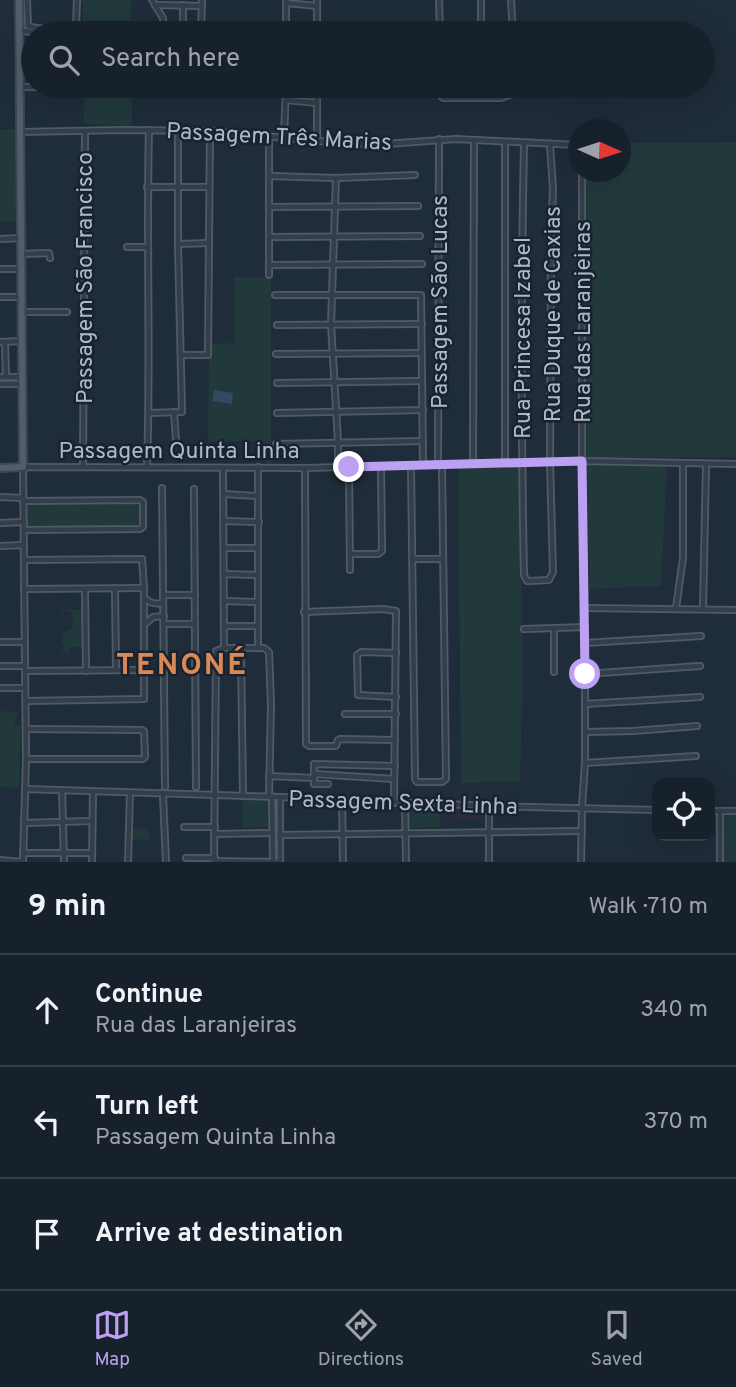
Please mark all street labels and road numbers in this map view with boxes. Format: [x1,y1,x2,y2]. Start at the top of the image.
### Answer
street label: Passagem Três Marias [165,118,392,159]
street label: Passagem São Francisco [72,152,101,404]
street label: Passagem São Lucas [427,195,456,409]
street label: Rua Duque de Caxias [540,206,569,422]
street label: Rua das Laranjeiras [570,221,599,423]
street label: Rua Princesa Izabel [510,237,539,439]
street label: Passagem Quinta Linha [58,438,300,467]
street label: Passagem Sexta Linha [288,786,518,823]

